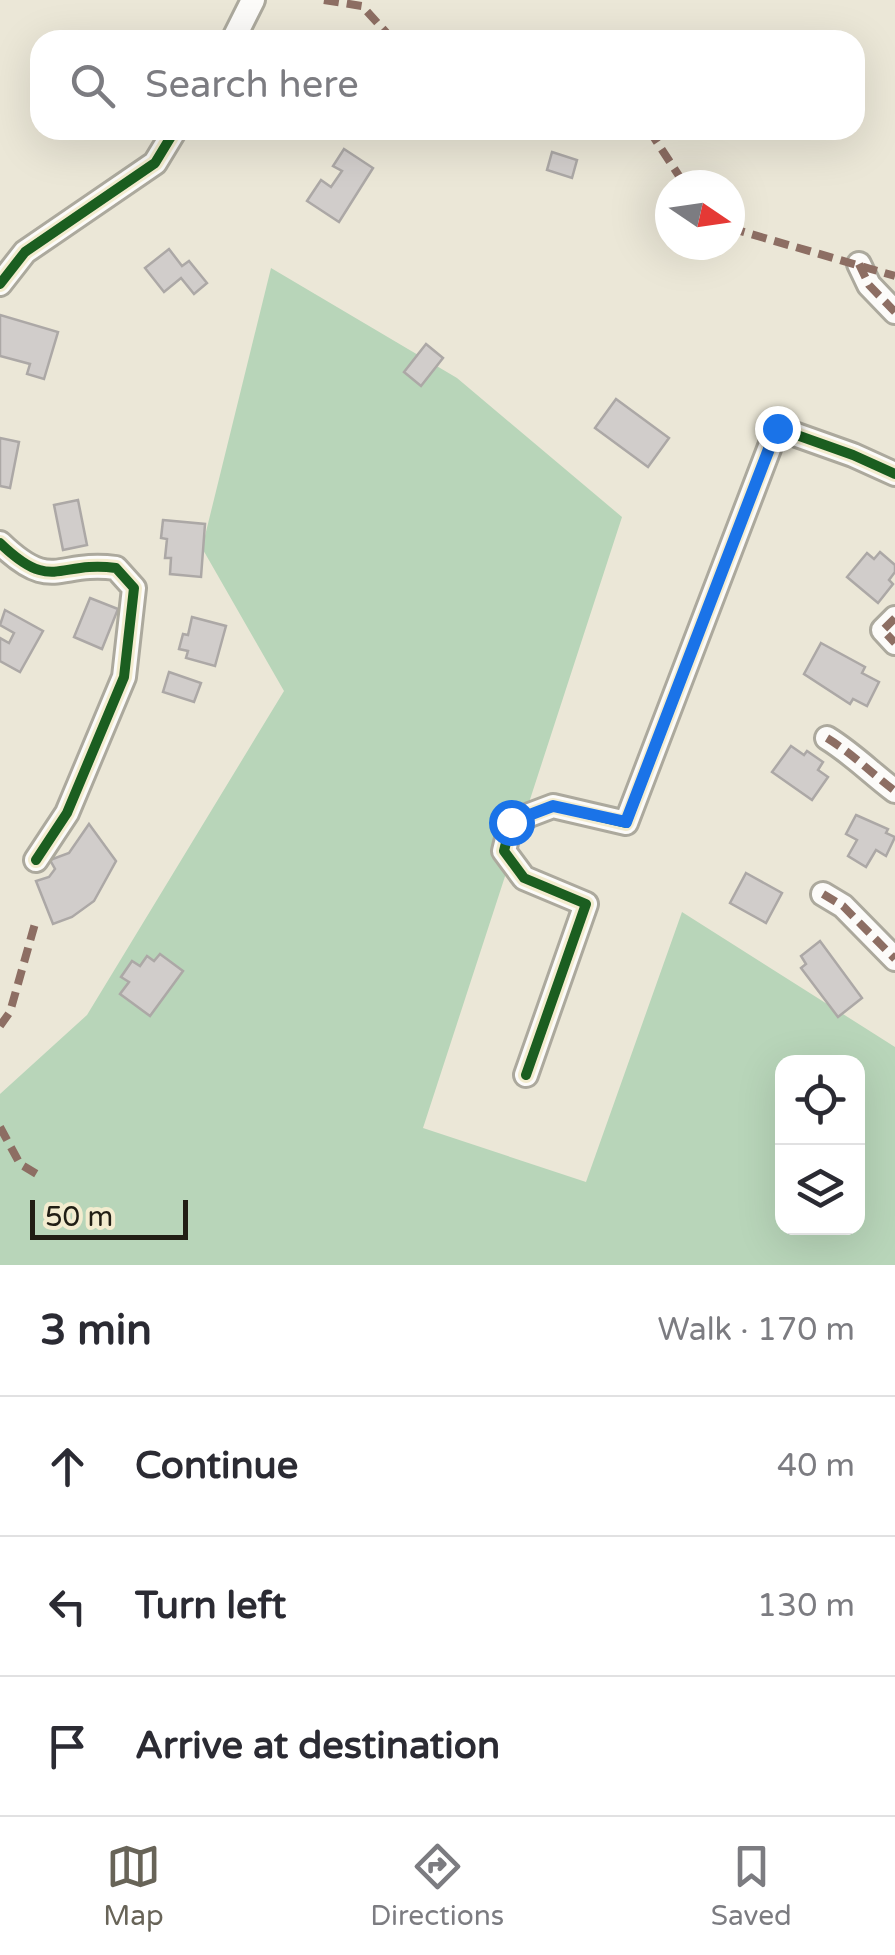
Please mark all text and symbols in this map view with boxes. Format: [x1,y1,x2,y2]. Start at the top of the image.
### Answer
search box [30,30,865,140]
icon: search [65,58,120,113]
text: Search here [145,62,359,108]
north arrow [655,170,745,260]
route end [755,406,801,452]
route start [489,800,535,846]
map controls [775,1055,865,1235]
button: locate [775,1055,865,1145]
button: layers [775,1145,865,1235]
scale bar [30,1195,188,1240]
text: 50 m [45,1200,113,1234]
text: 3 min [40,1305,152,1356]
text: Walk · 170 m [658,1311,855,1349]
icon: ahead [40,1439,95,1494]
text: Continue [135,1443,298,1489]
text: 40 m [777,1447,855,1485]
icon: left [40,1579,95,1634]
text: Turn left [135,1583,286,1629]
text: 130 m [757,1587,855,1625]
icon: arrive [40,1719,95,1774]
text: Arrive at destination [135,1723,500,1769]
tab: Map [103,1839,164,1933]
tab: Directions [370,1839,504,1933]
tab: Saved [711,1839,792,1933]

